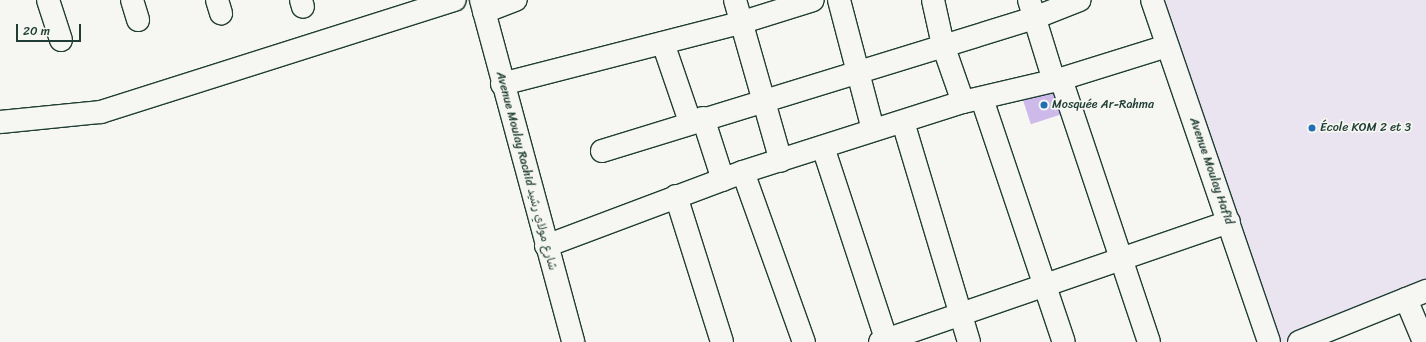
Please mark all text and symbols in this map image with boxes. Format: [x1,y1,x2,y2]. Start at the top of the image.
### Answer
scale bar [18,16,83,42]
text: 20 m [23,20,50,42]
street label: Avenue Moulay Rachid شارع مولاي رشيد [492,70,560,272]
place label: Mosquée Ar-Rahma [1052,98,1154,112]
marker: Mosquée Ar-Rahma [1039,100,1049,110]
street label: Avenue Moulay Hafid [1186,116,1236,226]
place label: École KOM 2 et 3 [1320,121,1411,135]
marker: École KOM 2 et 3 [1307,123,1317,133]

